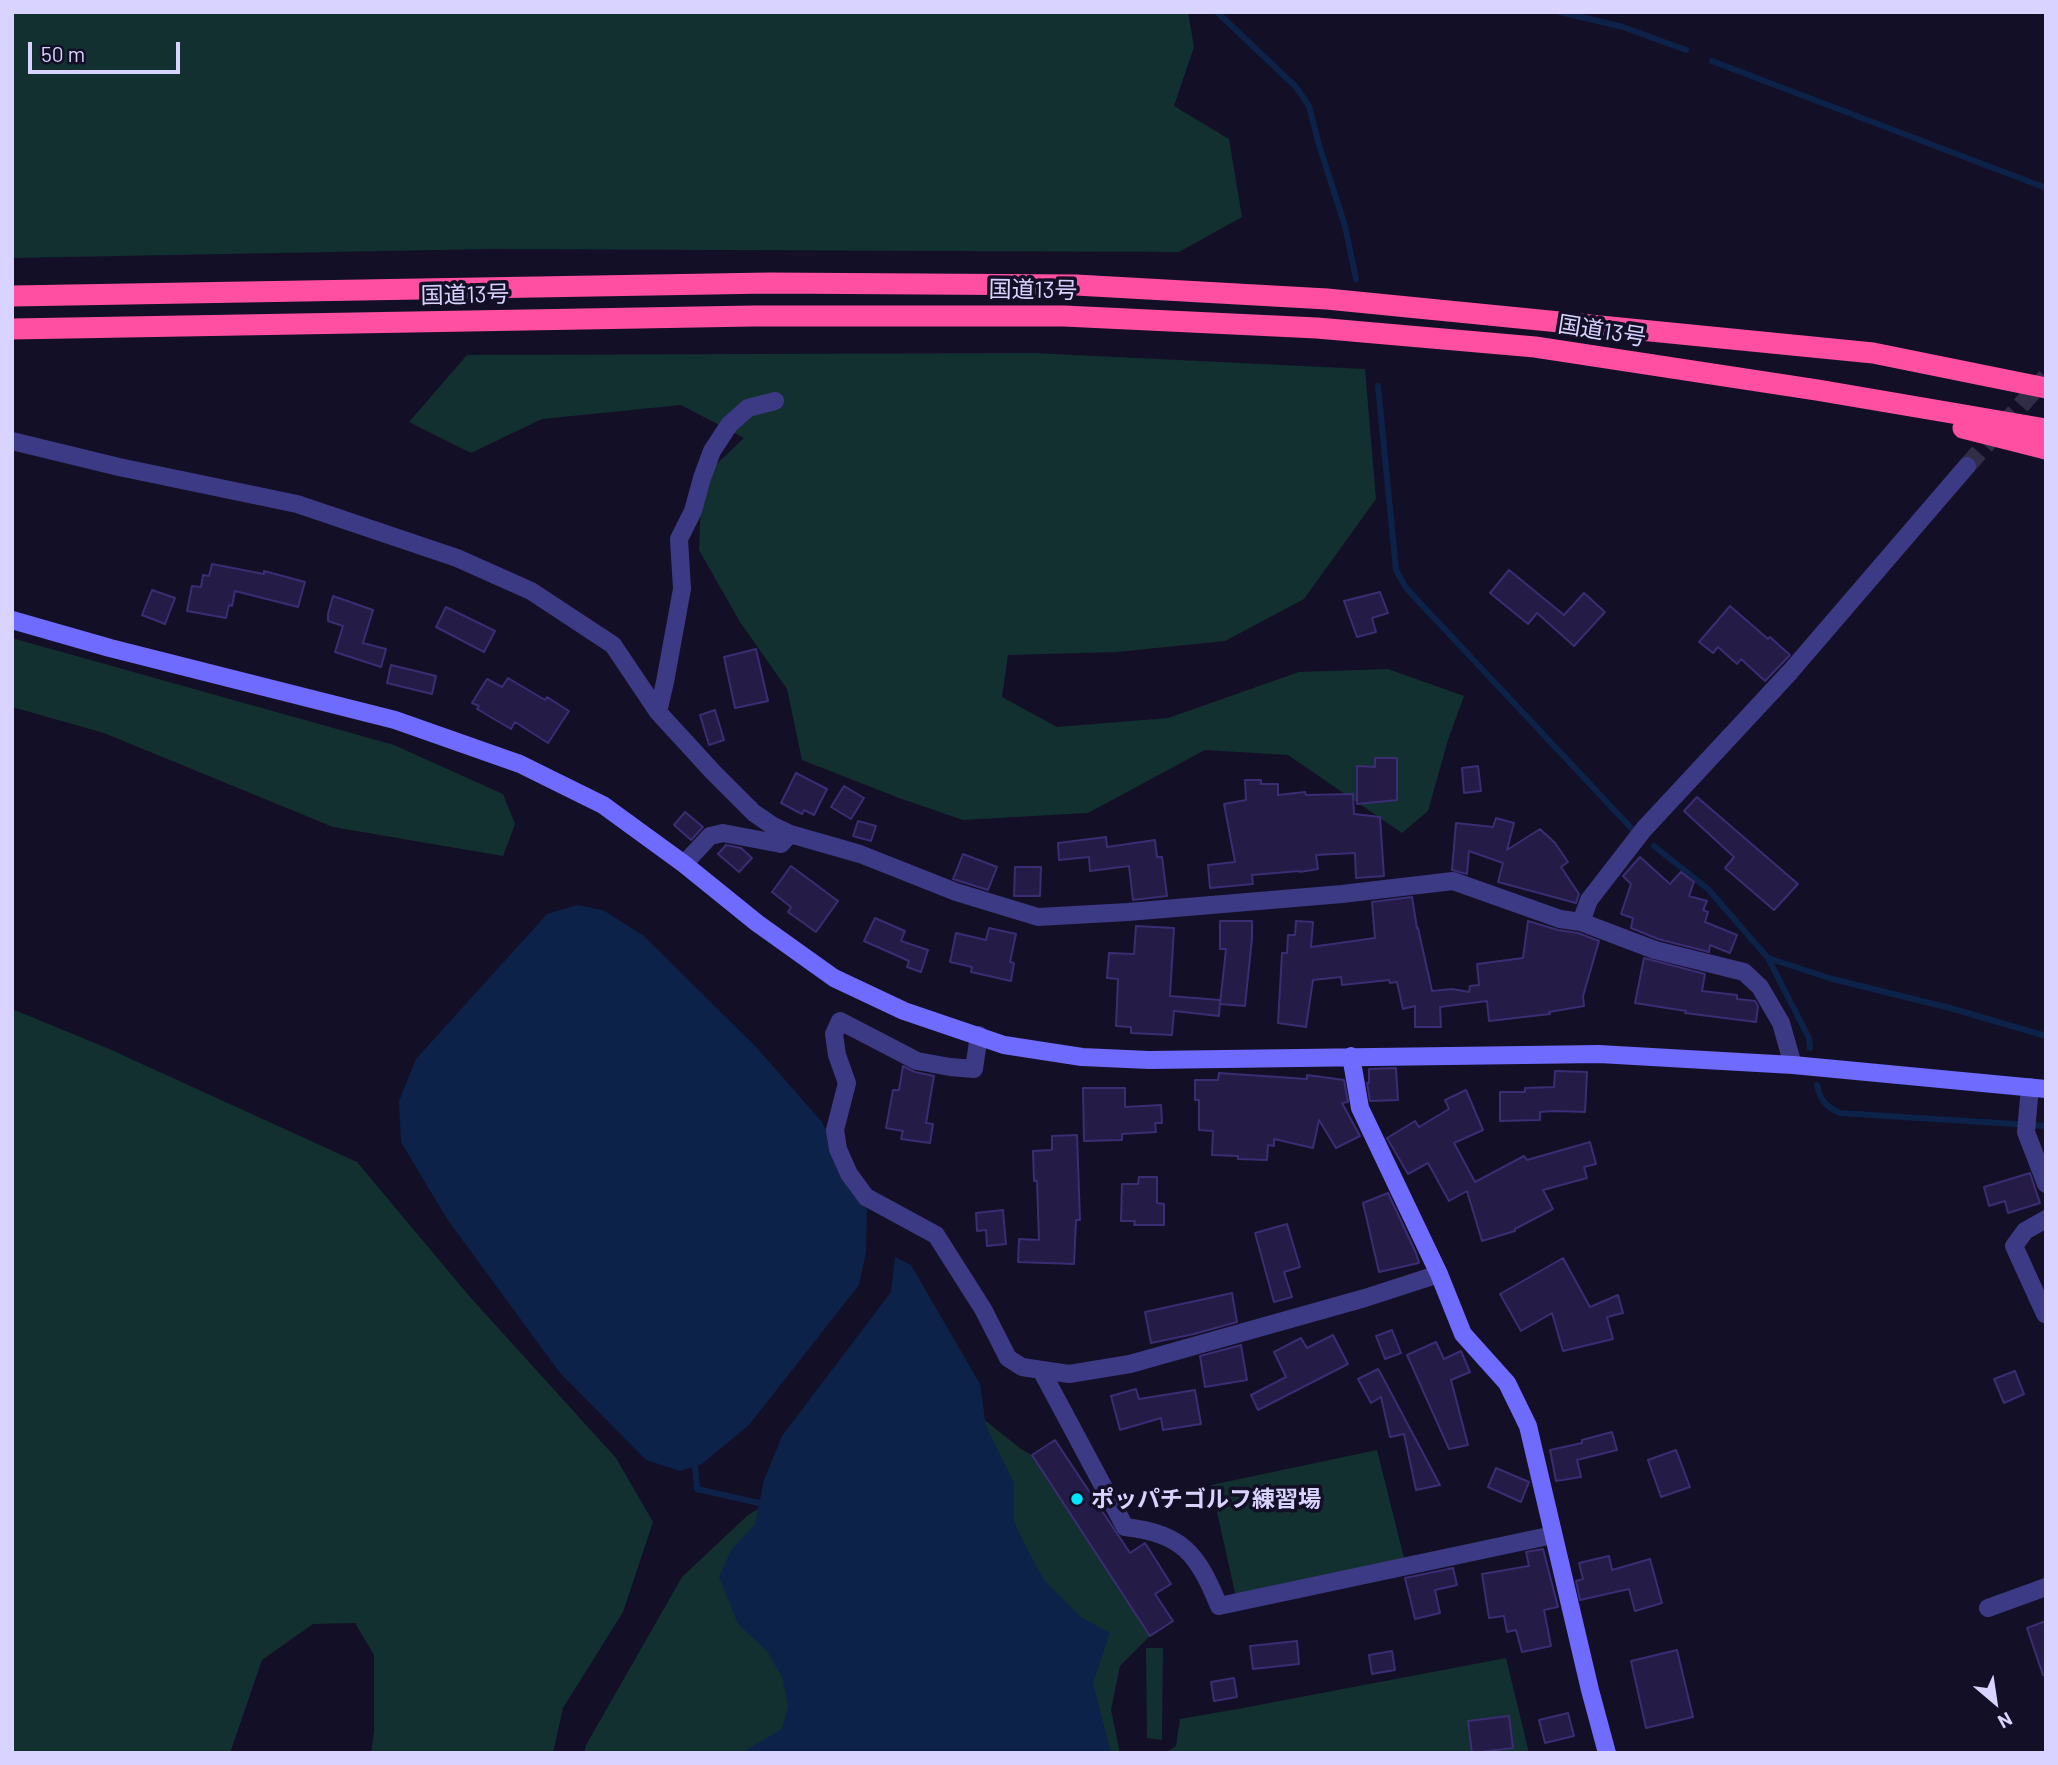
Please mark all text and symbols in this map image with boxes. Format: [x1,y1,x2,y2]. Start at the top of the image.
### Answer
scale bar [32,28,184,72]
text: 50 m [41,41,85,66]
street label: 国道13号 [988,275,1078,305]
street label: 国道13号 [420,280,510,310]
street label: 国道13号 [1556,310,1648,352]
place label: ポッパチゴルフ練習場 [1091,1485,1321,1513]
marker: ポッパチゴルフ練習場 [1069,1491,1085,1507]
north arrow [1960,1667,2030,1737]
text: N [1994,1708,2017,1734]

